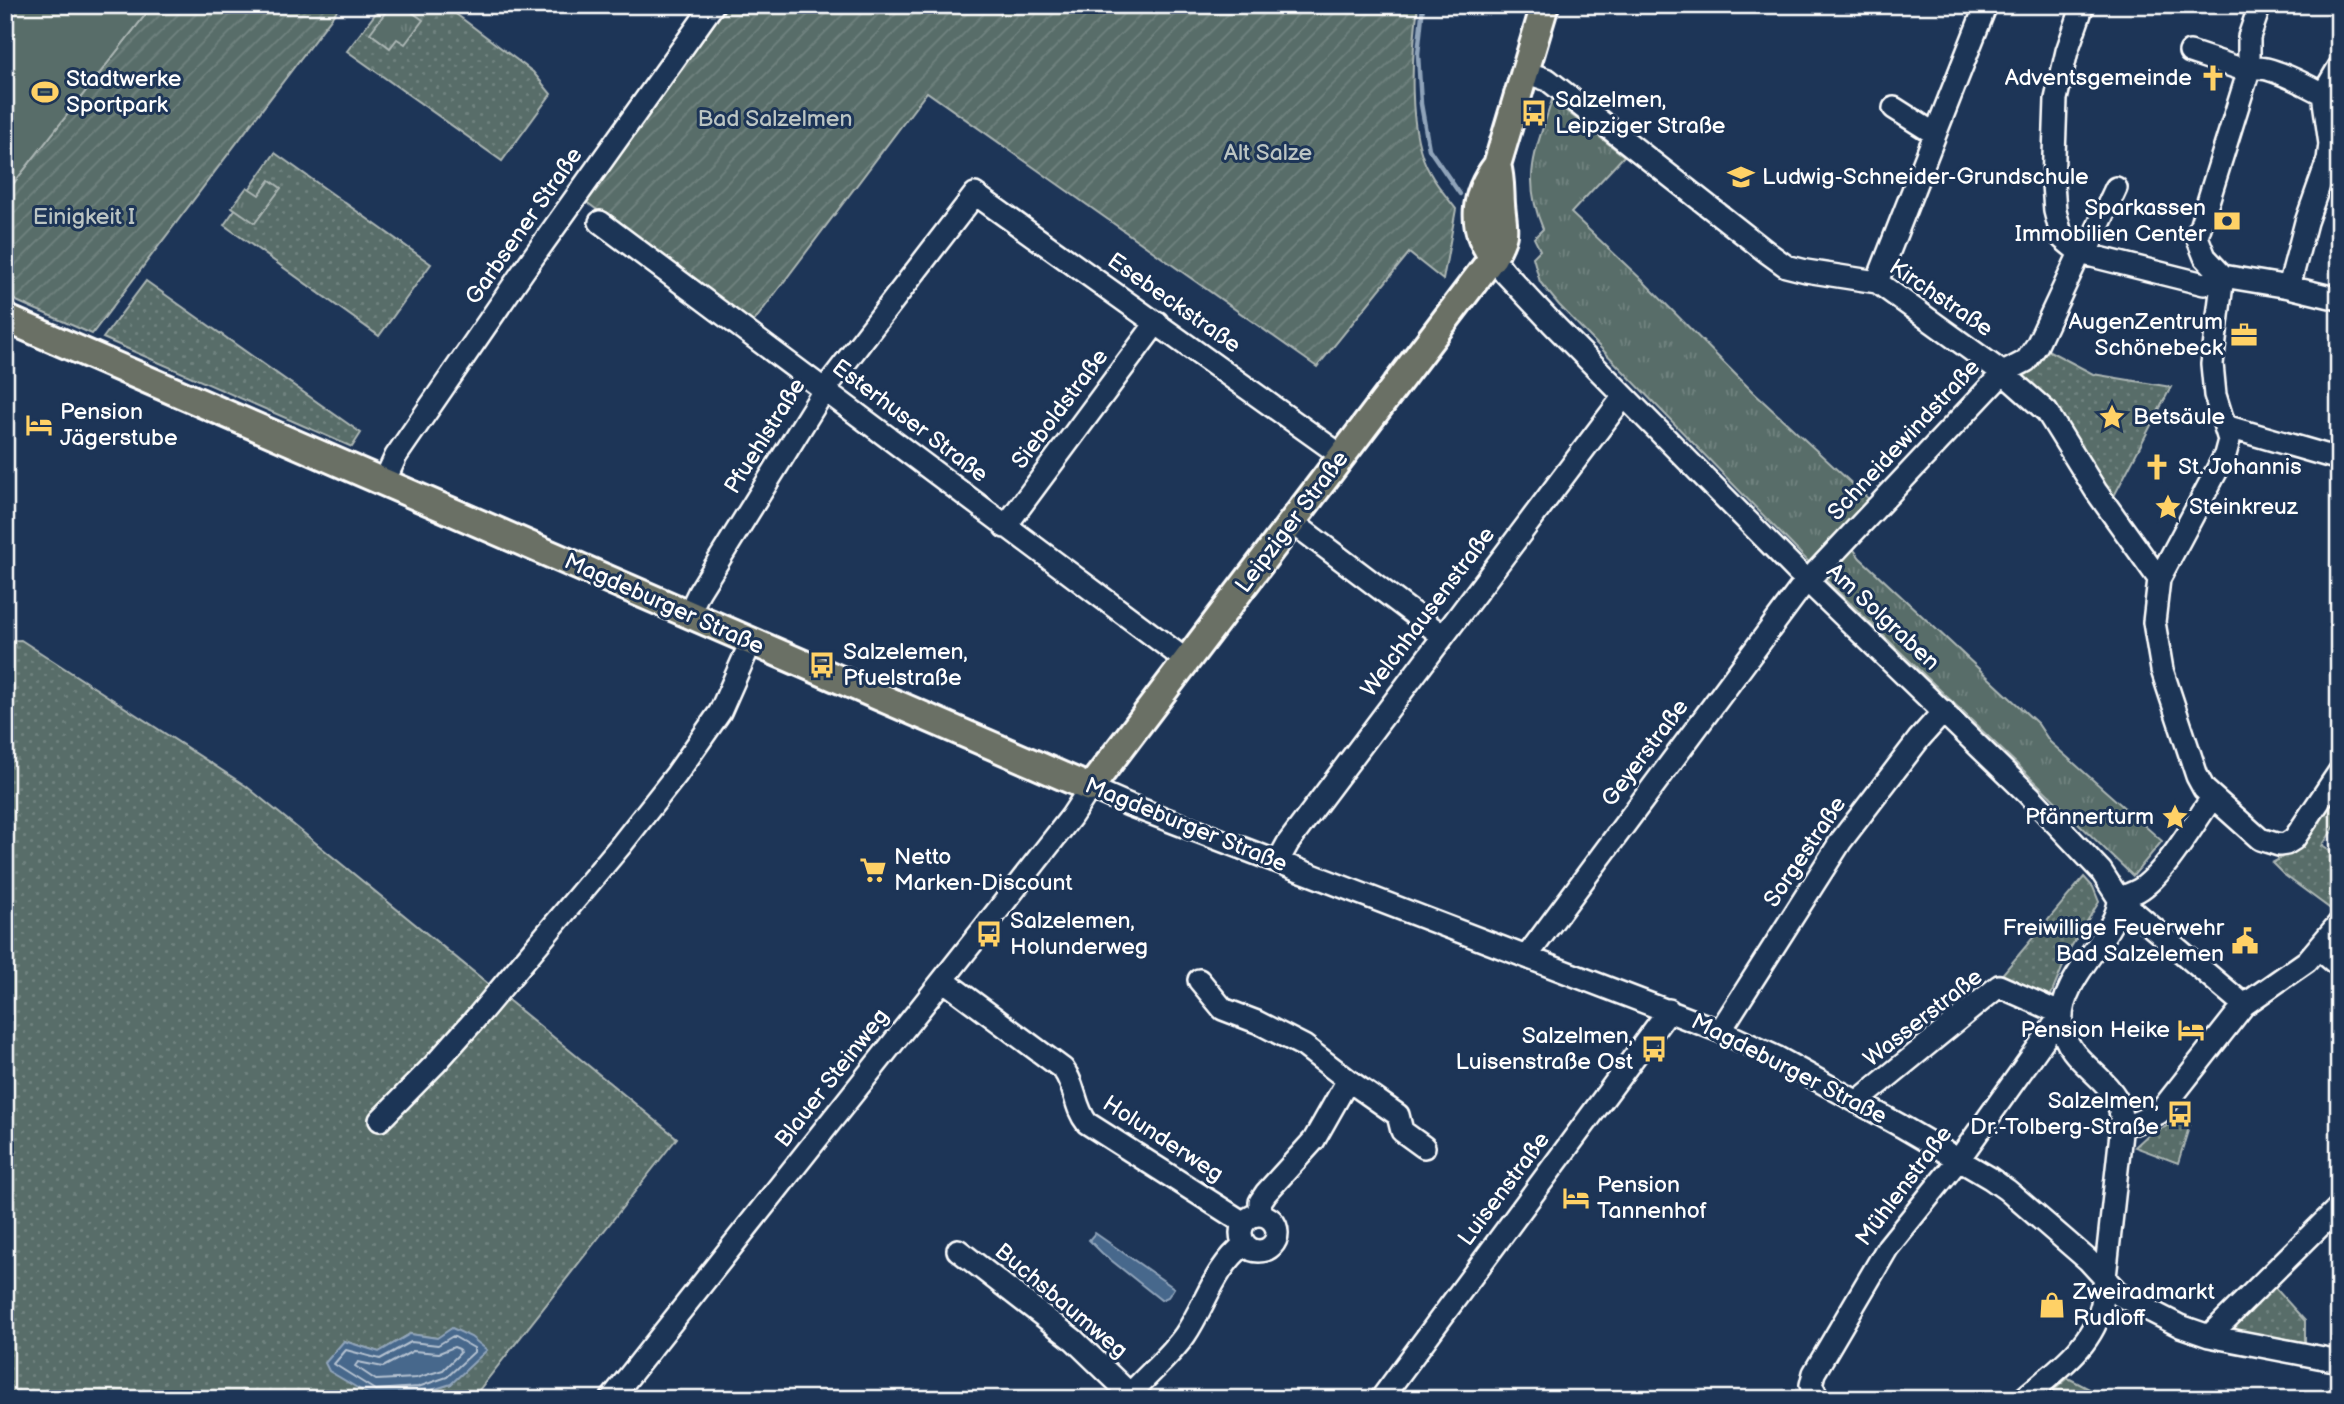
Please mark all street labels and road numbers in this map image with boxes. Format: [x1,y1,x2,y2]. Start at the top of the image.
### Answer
street label: Garbsener Straße [459,142,589,310]
street label: Esebeckstraße [1102,247,1246,359]
street label: Kirchstraße [1884,253,1998,343]
street label: Sieboldstraße [1006,344,1114,474]
street label: Esterhuser Straße [827,353,993,489]
street label: Schneidewindstraße [1822,353,1986,527]
street label: Pfuehlstraße [718,373,812,499]
street label: Leipziger Straße [1230,446,1354,598]
street label: Welchhausenstraße [1355,521,1501,703]
street label: Magdeburger Straße [560,547,768,661]
street label: Am Solgraben [1821,557,1945,677]
street label: Geyerstraße [1595,694,1695,812]
street label: Magdeburger Straße [1081,772,1291,878]
street label: Sorgestraße [1758,791,1852,913]
street label: Wasserstraße [1858,963,1988,1073]
street label: Blauer Steinweg [769,1003,895,1153]
street label: Magdeburger Straße [1687,1008,1891,1130]
street label: Holunderweg [1097,1090,1229,1188]
street label: Mühlenstraße [1850,1121,1958,1251]
street label: Luisenstraße [1452,1127,1556,1251]
street label: Buchsbaumweg [989,1237,1133,1365]

